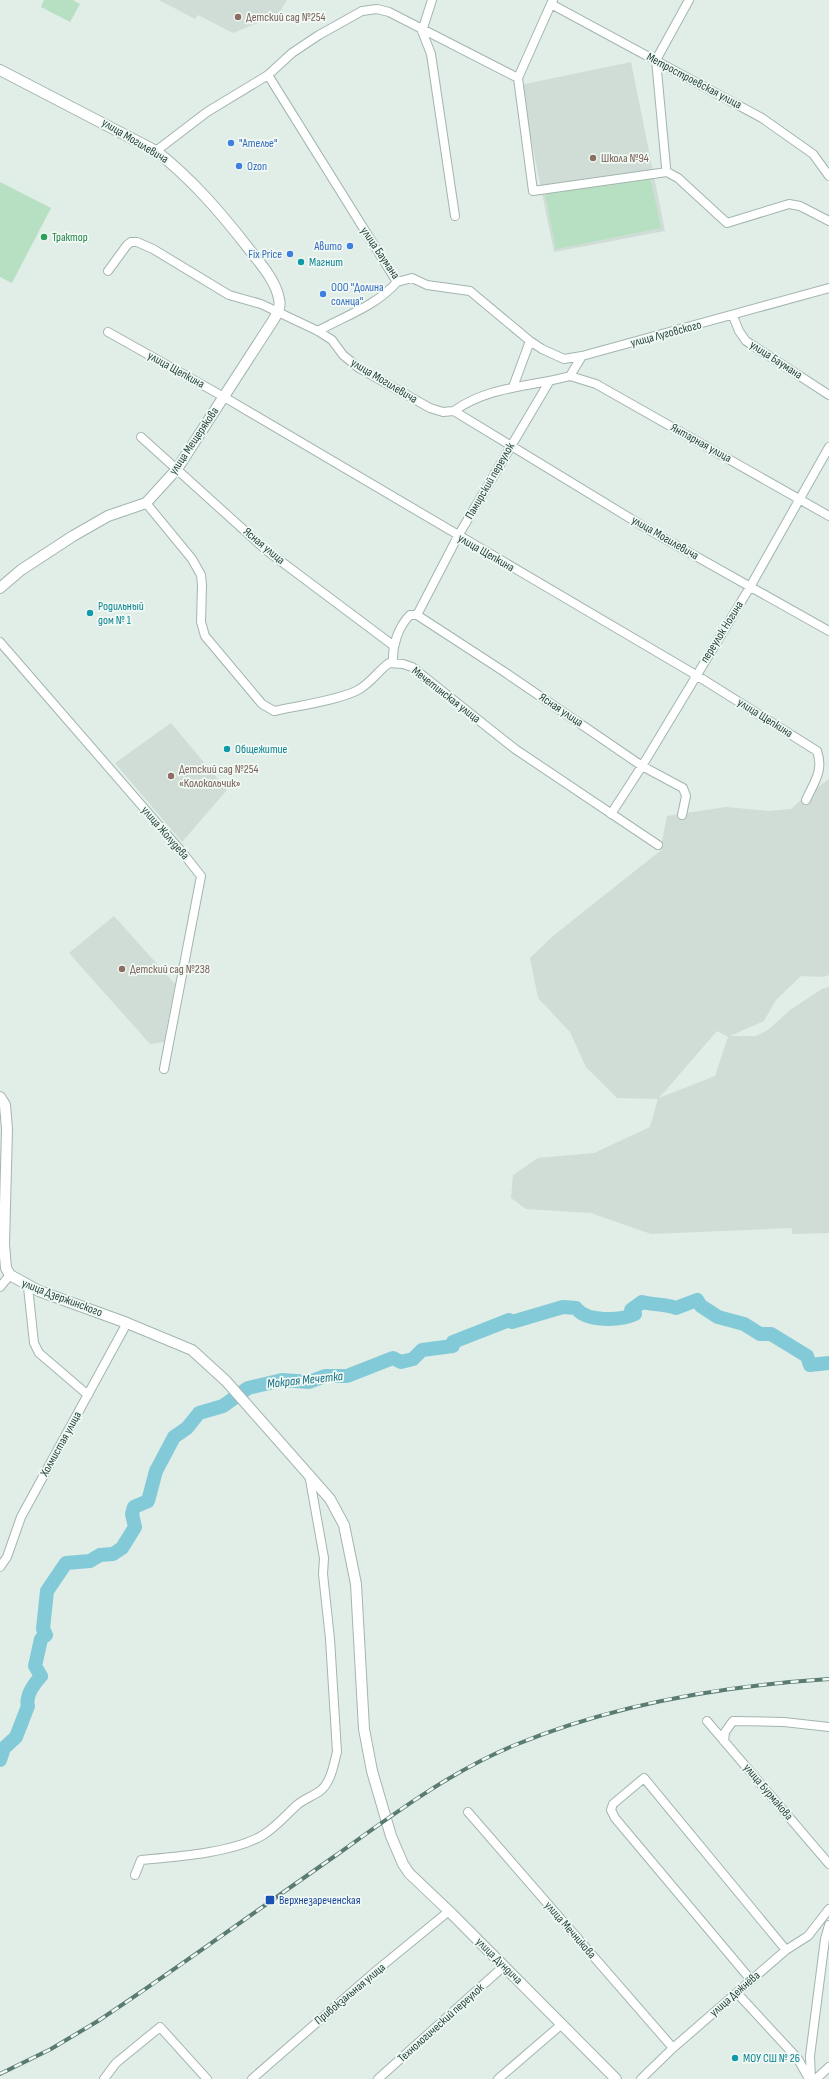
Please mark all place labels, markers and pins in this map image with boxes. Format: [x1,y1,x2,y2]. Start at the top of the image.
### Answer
place label: Детский сад №254 [246,10,326,25]
marker: Детский сад №254 [233,12,243,22]
place label: "Ателье" [239,136,277,151]
marker: "Ателье" [226,138,236,148]
place label: Школа №94 [601,151,649,166]
marker: Школа №94 [588,153,598,163]
place label: Ozon [247,159,267,174]
marker: Ozon [234,161,244,171]
place label: Трактор [52,230,88,245]
marker: Трактор [39,232,49,242]
place label: Авито [313,239,342,254]
marker: Авито [345,241,355,251]
place label: Fix Price [248,247,282,262]
marker: Fix Price [285,249,295,259]
place label: Магнит [309,255,343,270]
marker: Магнит [296,257,306,267]
place label: ООО "Долина солнца" [331,280,384,309]
marker: ООО "Долина солнца" [318,289,328,299]
place label: Родильный дом № 1 [98,599,144,628]
marker: Родильный дом № 1 [85,608,95,618]
place label: Общежитие [235,742,288,757]
marker: Общежитие [222,744,232,754]
place label: Детский сад №254 «Колокольчик» [179,762,259,791]
marker: Детский сад №254 «Колокольчик» [166,771,176,781]
place label: Детский сад №238 [130,962,210,977]
marker: Детский сад №238 [117,964,127,974]
place label: Верхнезареченская [279,1893,361,1908]
marker: Верхнезареченская [264,1894,276,1906]
place label: МОУ СШ № 26 [743,2051,800,2066]
marker: МОУ СШ № 26 [730,2053,740,2063]

